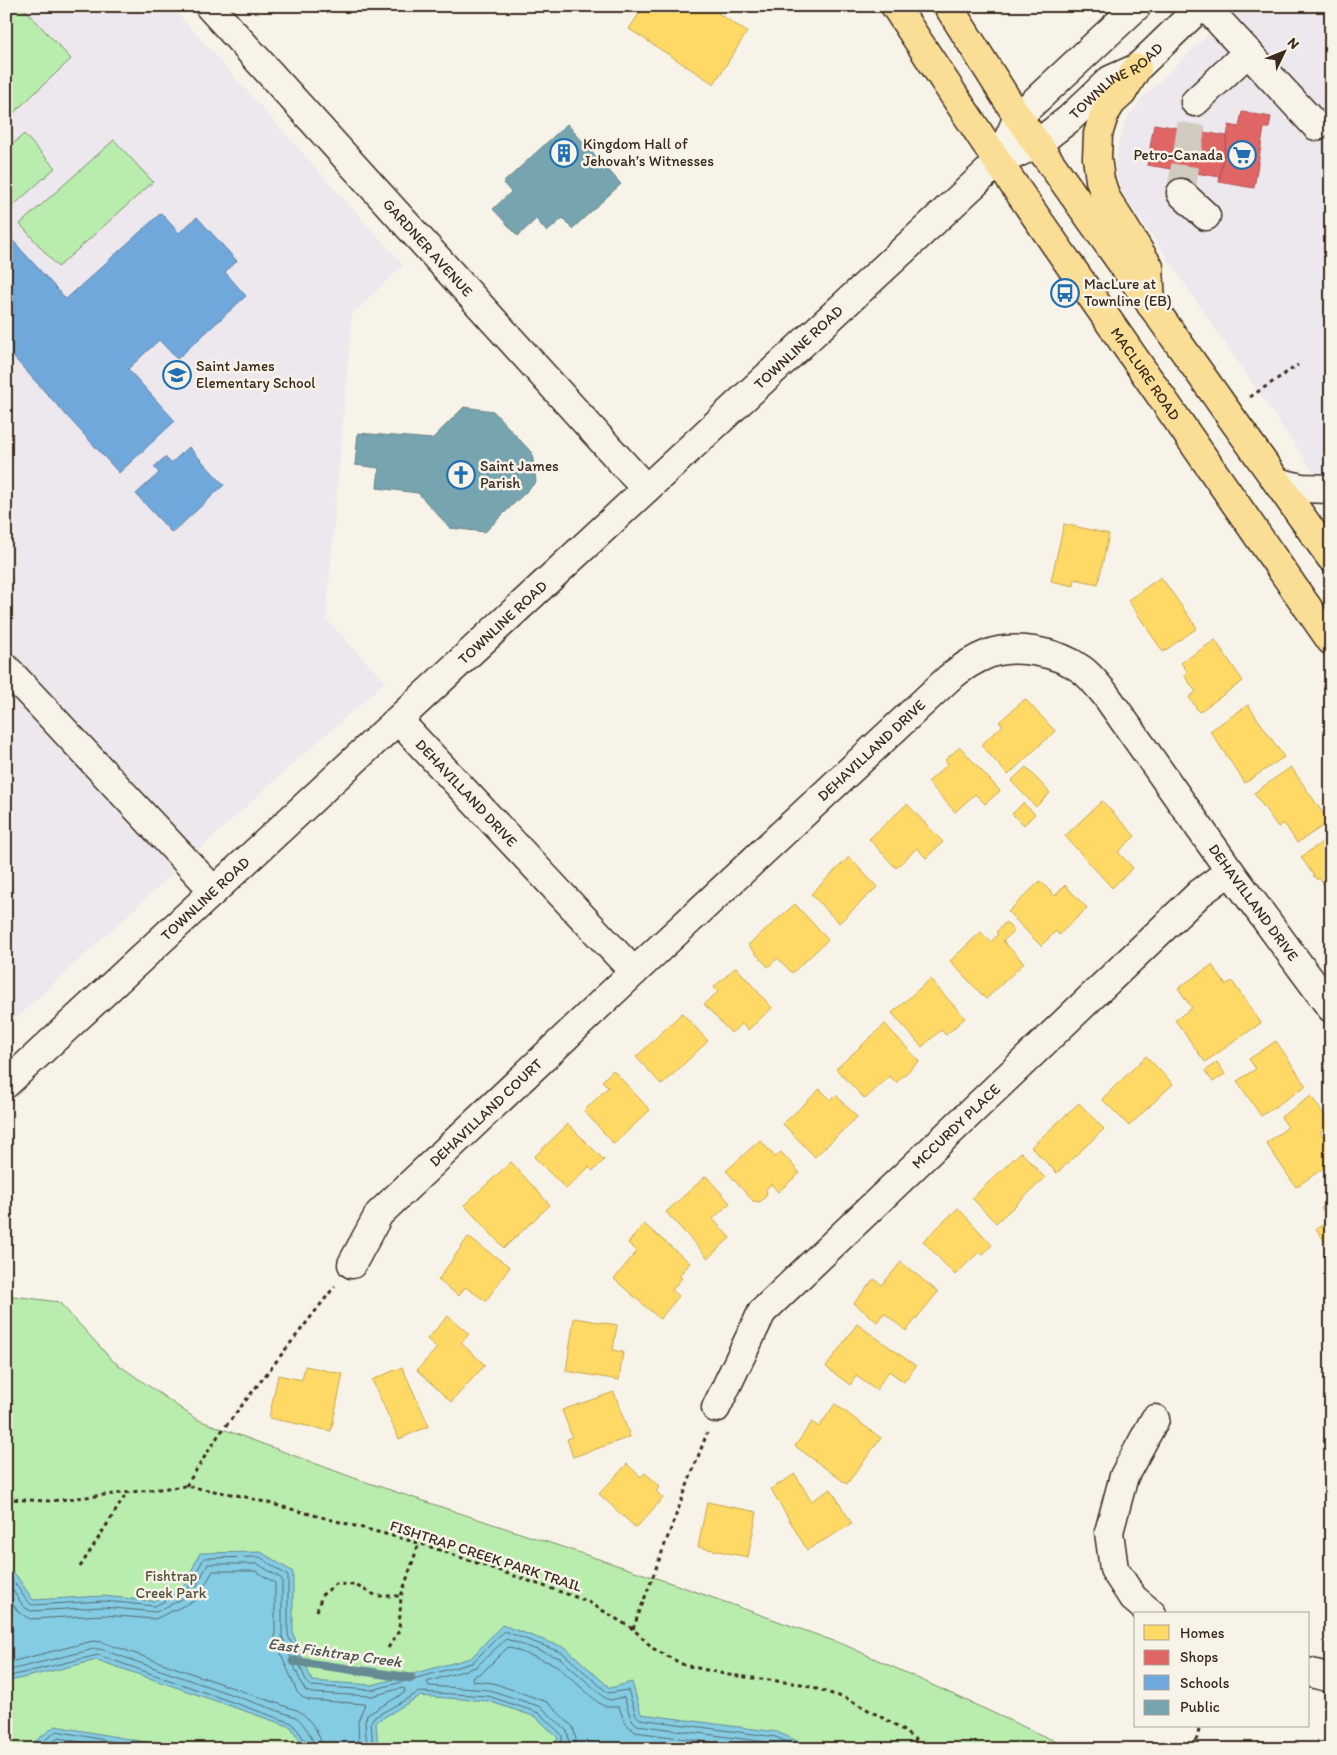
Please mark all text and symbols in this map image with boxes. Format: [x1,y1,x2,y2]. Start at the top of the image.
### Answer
north arrow [1260,28,1310,78]
text: N [1284,34,1303,53]
street label: TOWNLINE ROAD [1065,39,1167,123]
place label: Kingdom Hall of Jehovah’s Witnesses [583,135,714,170]
building icon: Kingdom Hall of Jehovah’s Witnesses [549,138,579,168]
supermarket icon: Petro-Canada [1227,140,1257,170]
place label: Petro-Canada [1133,146,1224,164]
street label: GARDNER AVENUE [379,195,476,300]
place label: MacLure at Townline (EB) [1084,275,1172,310]
bus stop icon: MacLure at Townline (EB) [1050,278,1080,308]
street label: TOWNLINE ROAD [750,302,847,393]
street label: MACLURE ROAD [1107,324,1184,424]
place label: Saint James Elementary School [196,357,316,392]
school or university icon: Saint James Elementary School [162,360,192,390]
place label: Saint James Parish [480,457,559,492]
church icon: Saint James Parish [446,460,476,490]
street label: TOWNLINE ROAD [454,577,551,668]
street label: DEHAVILLAND DRIVE [814,696,929,805]
street label: DEHAVILLAND DRIVE [412,735,521,850]
street label: DEHAVILLAND DRIVE [1205,840,1302,965]
street label: TOWNLINE ROAD [157,853,254,945]
street label: DEHAVILLAND COURT [426,1054,546,1171]
street label: MCCURDY PLACE [908,1080,1004,1173]
street label: FISHTRAP CREEK PARK TRAIL [388,1516,585,1596]
park label: Fishtrap Creek Park [136,1567,207,1602]
legend [1134,1612,1310,1728]
text: Homes [1180,1624,1225,1642]
water label: East Fishtrap Creek [267,1634,404,1671]
text: Shops [1180,1648,1219,1666]
text: Schools [1180,1674,1230,1692]
text: Public [1180,1698,1220,1716]

